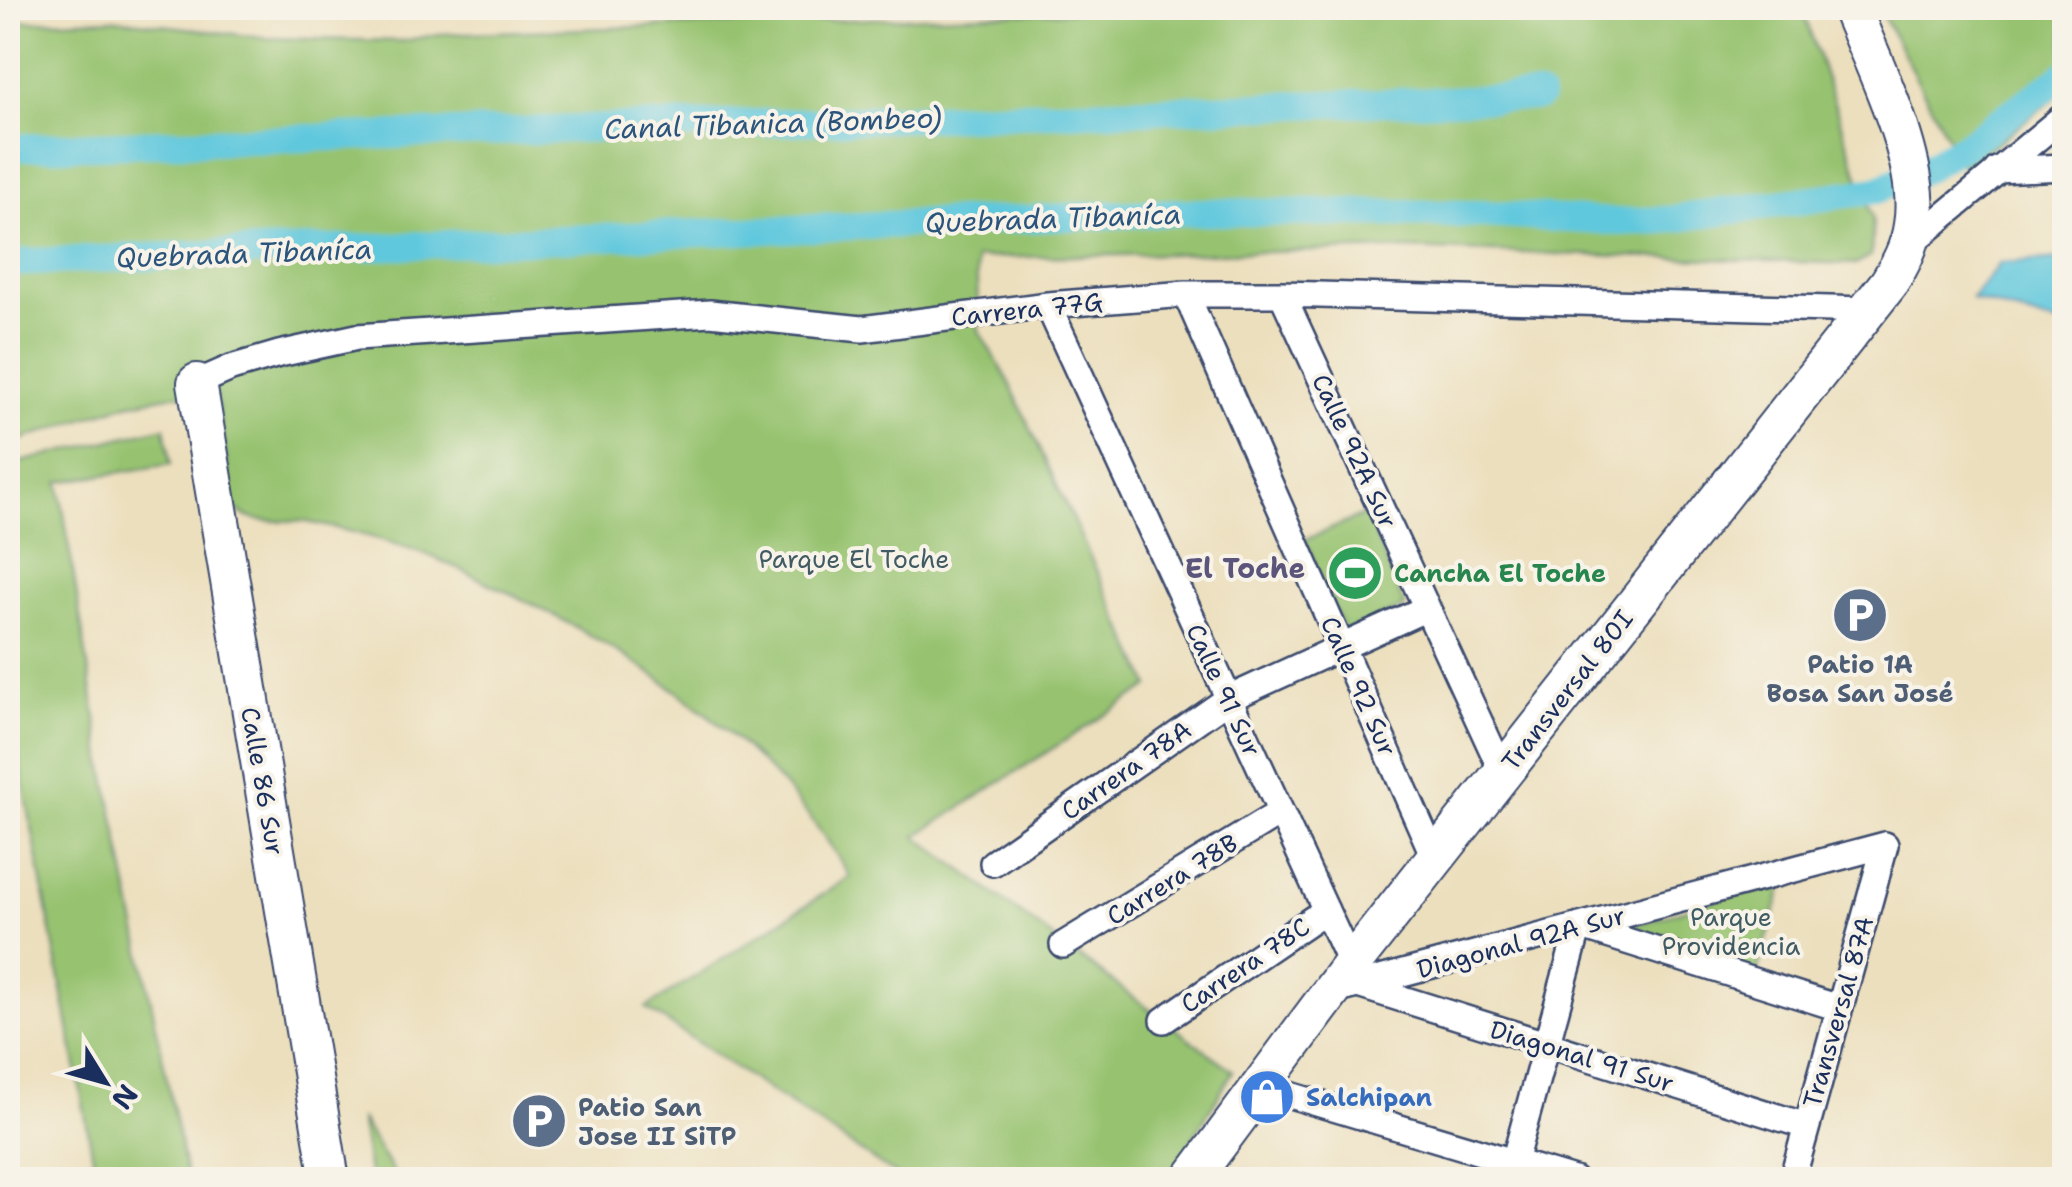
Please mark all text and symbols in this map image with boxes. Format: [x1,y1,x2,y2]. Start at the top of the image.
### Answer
water label: Canal Tibanica (Bombeo) [603,98,943,148]
water label: Quebrada Tibaníca [924,195,1182,241]
water label: Quebrada Tibaníca [115,230,373,276]
street label: Carrera 77G [950,284,1104,334]
street label: Calle 92A Sur [1304,368,1406,534]
park label: Parque El Toche [759,542,949,576]
sports icon: Cancha El Toche [1325,543,1385,603]
district label: El Toche [1185,549,1305,587]
place label: Cancha El Toche [1394,556,1606,590]
parking icon: Patio 1A Bosa San José [1830,585,1890,645]
street label: Transversal 80I [1494,603,1640,777]
street label: Calle 92 Sur [1313,611,1405,761]
street label: Calle 91 Sur [1178,618,1270,762]
place label: Patio 1A Bosa San José [1767,647,1953,710]
street label: Calle 86 Sur [233,704,293,858]
street label: Carrera 78A [1054,713,1198,827]
street label: Carrera 78B [1100,825,1244,933]
street label: Diagonal 92A Sur [1413,898,1629,986]
park label: Parque Providencia [1662,900,1801,963]
street label: Carrera 78C [1174,909,1316,1021]
street label: Transversal 87A [1794,912,1882,1112]
street label: Diagonal 91 Sur [1486,1012,1678,1100]
north arrow [55,1032,155,1132]
shop icon: Salchipan [1237,1067,1297,1127]
text: N [103,1077,147,1117]
place label: Salchipan [1306,1080,1433,1114]
place label: Patio San Jose II SiTP [578,1090,736,1153]
parking icon: Patio San Jose II SiTP [509,1091,569,1151]

